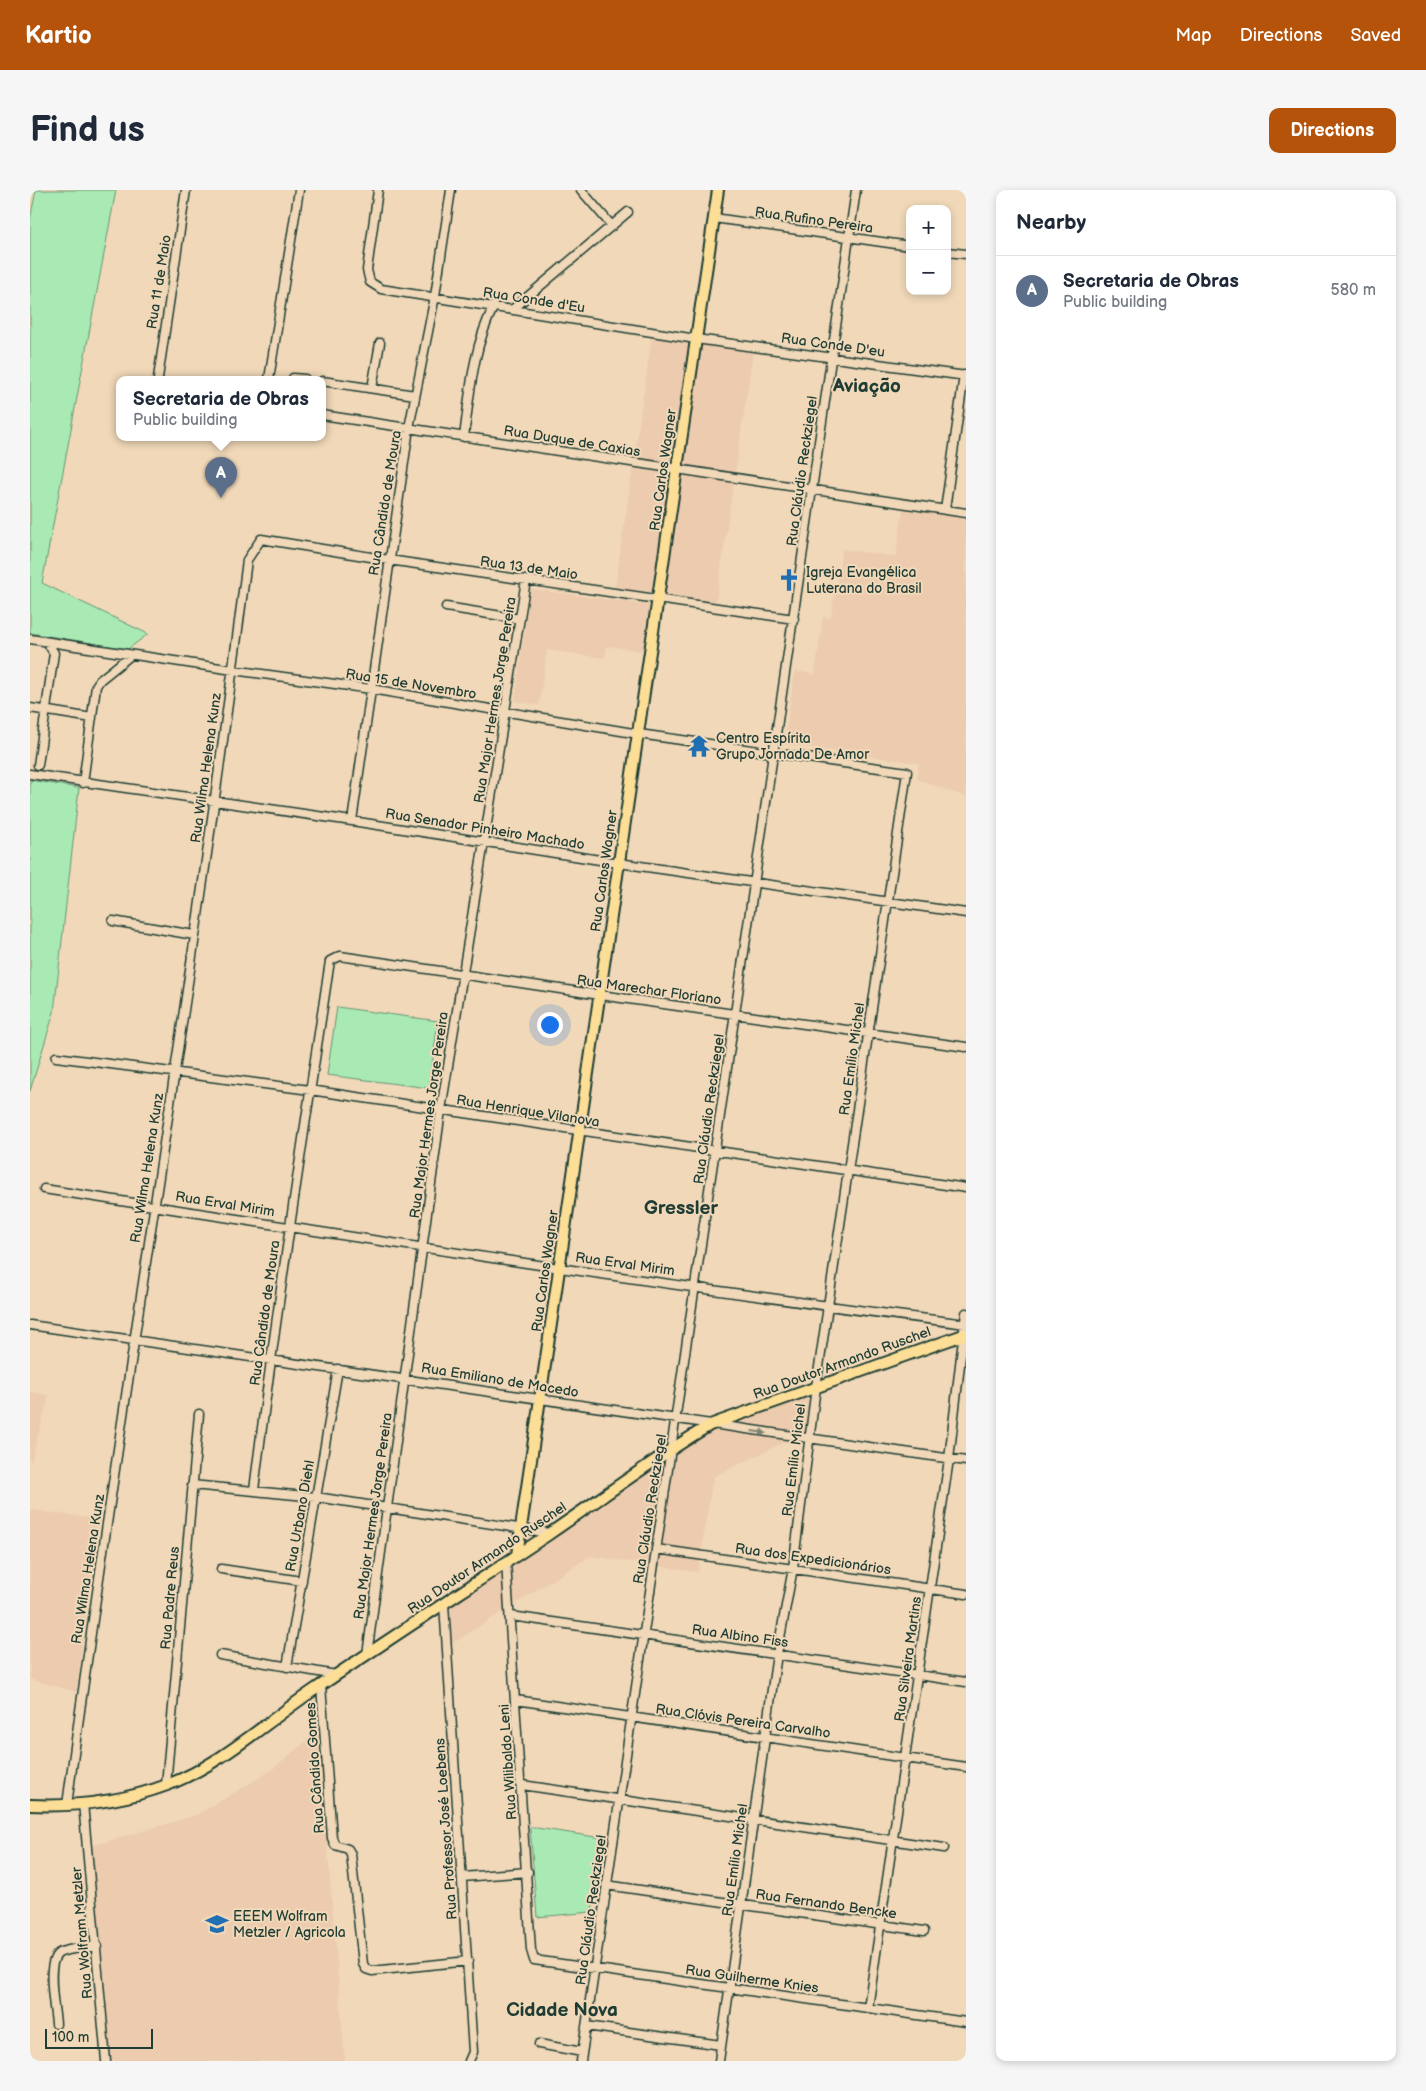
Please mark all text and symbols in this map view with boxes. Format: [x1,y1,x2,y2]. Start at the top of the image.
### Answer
text: Kartio [25,21,92,50]
text: Map [1176,25,1212,46]
text: Directions [1240,25,1322,46]
text: Saved [1350,25,1401,46]
button: Directions [1269,108,1396,153]
text: Find us [30,109,145,152]
street label: Rua Rufino Pereira [754,203,874,237]
map controls [906,205,951,295]
button: + [906,205,951,250]
text: Nearby [1016,210,1086,235]
street label: Rua 11 de Maio [143,234,175,330]
button: − [906,250,951,295]
text: Secretaria de Obras [1063,270,1239,293]
text: A [1027,281,1037,300]
text: 580 m [1331,281,1376,300]
street label: Rua Conde d'Eu [482,284,586,316]
text: Public building [1063,293,1167,312]
street label: Rua Conde D'eu [780,329,886,361]
district label: Aviação [832,375,901,398]
popup [116,376,326,441]
text: Secretaria de Obras [133,388,309,411]
street label: Rua Cláudio Reckziegel [783,395,821,547]
street label: Rua Carlos Wagner [646,407,680,532]
text: Public building [133,411,237,430]
street label: Rua Duque de Caxias [502,422,642,460]
street label: Rua Cândido de Moura [365,429,405,577]
pin: A [205,457,237,498]
street label: Rua 13 de Maio [479,553,579,583]
place label: Igreja Evangélica Luterana do Brasil [806,564,922,597]
church icon: Igreja Evangélica Luterana do Brasil [776,567,802,593]
street label: Rua Major Hermes Jorge Pereira [470,596,520,804]
street label: Rua 15 de Novembro [344,665,478,703]
street label: Rua Wilma Helena Kunz [187,692,225,844]
place label: Centro Espírita Grupo Jornada De Amor [716,730,870,763]
temple icon: Centro Espírita Grupo Jornada De Amor [686,733,712,759]
street label: Rua Senador Pinheiro Machado [384,805,586,853]
street label: Rua Carlos Wagner [587,808,621,933]
street label: Rua Marechar Floriano [576,971,722,1009]
street label: Rua Emílio Michel [836,1002,868,1116]
street label: Rua Major Hermes Jorge Pereira [406,1010,452,1219]
your location [537,1012,563,1038]
street label: Rua Cláudio Reckziegel [690,1033,728,1185]
street label: Rua Henrique Vilanova [455,1091,601,1131]
street label: Rua Wilma Helena Kunz [127,1092,167,1244]
street label: Rua Erval Mirim [174,1188,276,1220]
district label: Gressler [644,1197,718,1220]
street label: Rua Carlos Wagner [528,1208,562,1333]
street label: Rua Cândido de Moura [246,1239,284,1387]
street label: Rua Erval Mirim [574,1249,676,1279]
street label: Rua Doutor Armando Ruschel [751,1323,933,1403]
street label: Rua Emiliano de Macedo [420,1359,580,1401]
street label: Rua Emílio Michel [779,1403,809,1517]
street label: Rua Major Hermes Jorge Pereira [350,1411,396,1620]
one-way arrow [751,1428,767,1436]
street label: Rua Cláudio Reckziegel [630,1433,670,1585]
street label: Rua Urbano Diehl [282,1459,318,1573]
street label: Rua Wilma Helena Kunz [68,1493,108,1645]
street label: Rua Doutor Armando Ruschel [404,1498,570,1618]
street label: Rua dos Expedicionários [734,1540,892,1578]
street label: Rua Padre Reus [157,1546,183,1650]
street label: Rua Silveira Martins [891,1595,925,1723]
street label: Rua Albino Fiss [691,1621,789,1651]
street label: Rua Clóvis Pereira Carvalho [654,1700,832,1742]
street label: Rua Cândido Gomes [302,1702,328,1834]
street label: Rua Wilibaldo Leni [495,1703,521,1821]
street label: Rua Professor José Loebens [431,1738,461,1920]
street label: Rua Emílio Michel [719,1803,751,1917]
street label: Rua Cláudio Reckziegel [572,1834,610,1986]
street label: Rua Wolfram Metzler [68,1866,96,2000]
street label: Rua Fernando Bencke [754,1886,898,1922]
place label: EEEM Wolfram Metzler / Agricola [233,1908,346,1941]
school or university icon: EEEM Wolfram Metzler / Agricola [204,1911,230,1937]
street label: Rua Guilherme Knies [684,1961,820,1997]
district label: Cidade Nova [506,1999,618,2022]
scale bar [45,2026,152,2049]
text: 100 m [52,2029,89,2046]

